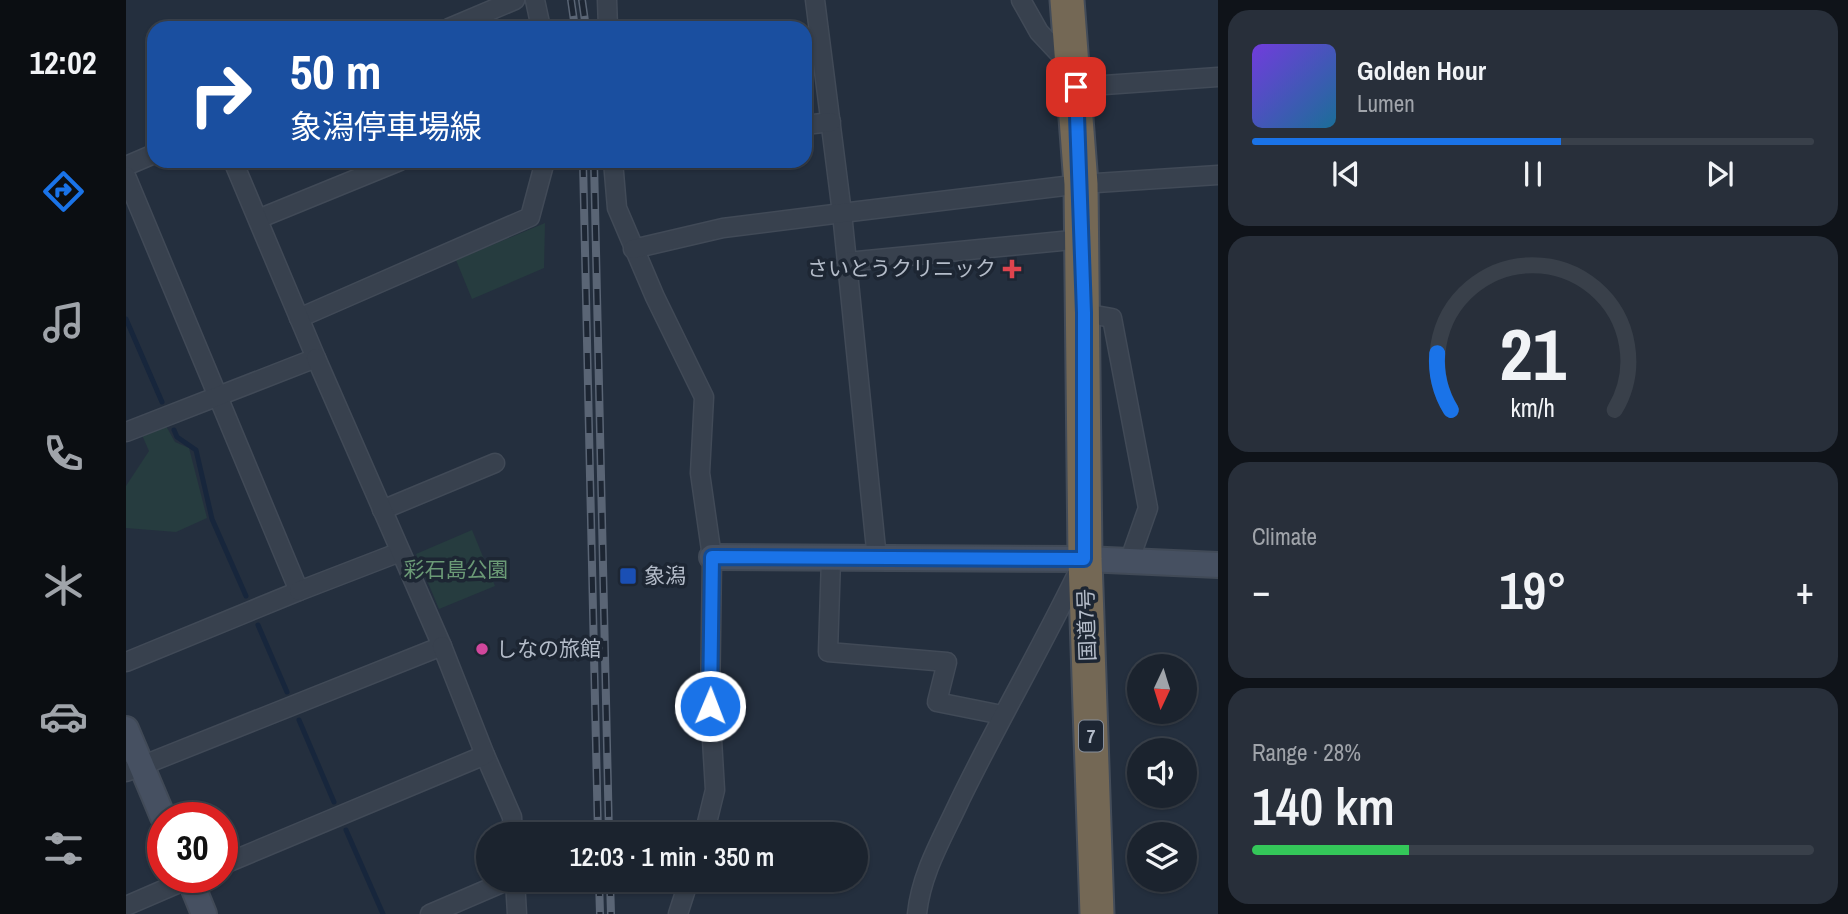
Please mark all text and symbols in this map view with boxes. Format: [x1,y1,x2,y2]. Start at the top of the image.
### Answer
text: 50 m [290,38,382,104]
text: 12:02 [29,41,97,84]
icon: right [175,49,266,140]
text: Golden Hour [1357,53,1486,88]
pin [1046,57,1106,117]
icon: arrive [1057,68,1095,106]
text: Lumen [1357,88,1415,119]
text: 象潟停車場線 [290,105,482,148]
icon: previous [1327,155,1365,193]
icon: pause [1514,155,1552,193]
icon: next [1701,155,1739,193]
icon: directions [39,167,88,216]
place label: さいとうクリニック [807,254,996,283]
marker: さいとうクリニック [1002,259,1022,279]
icon: music [39,298,88,347]
text: 21 [1500,305,1567,403]
text: km/h [1511,391,1555,425]
icon: phone [39,429,88,478]
text: Climate [1252,521,1317,552]
park label: 彩石島公園 [404,555,509,584]
text: 19° [1499,555,1567,625]
icon: climate [39,561,88,610]
place label: 象潟 [644,561,686,590]
text: − [1252,565,1270,616]
text: + [1796,565,1814,616]
marker: 象潟 [618,566,638,586]
street label: 国道7号 [1071,588,1102,662]
place label: しなの旅館 [496,634,601,663]
marker: しなの旅館 [474,641,490,657]
north arrow [1127,654,1197,724]
map controls [1127,654,1197,892]
position arrow [673,669,747,743]
icon: car [39,692,88,741]
road number: 7 [1079,720,1103,751]
text: Range · 28% [1252,737,1361,768]
button: sound [1127,738,1197,808]
text: 140 km [1252,771,1395,841]
speed limit sign: 30 [147,802,238,893]
button: layers [1127,822,1197,892]
icon: filters [39,824,88,873]
text: 12:03 · 1 min · 350 m [570,839,774,874]

